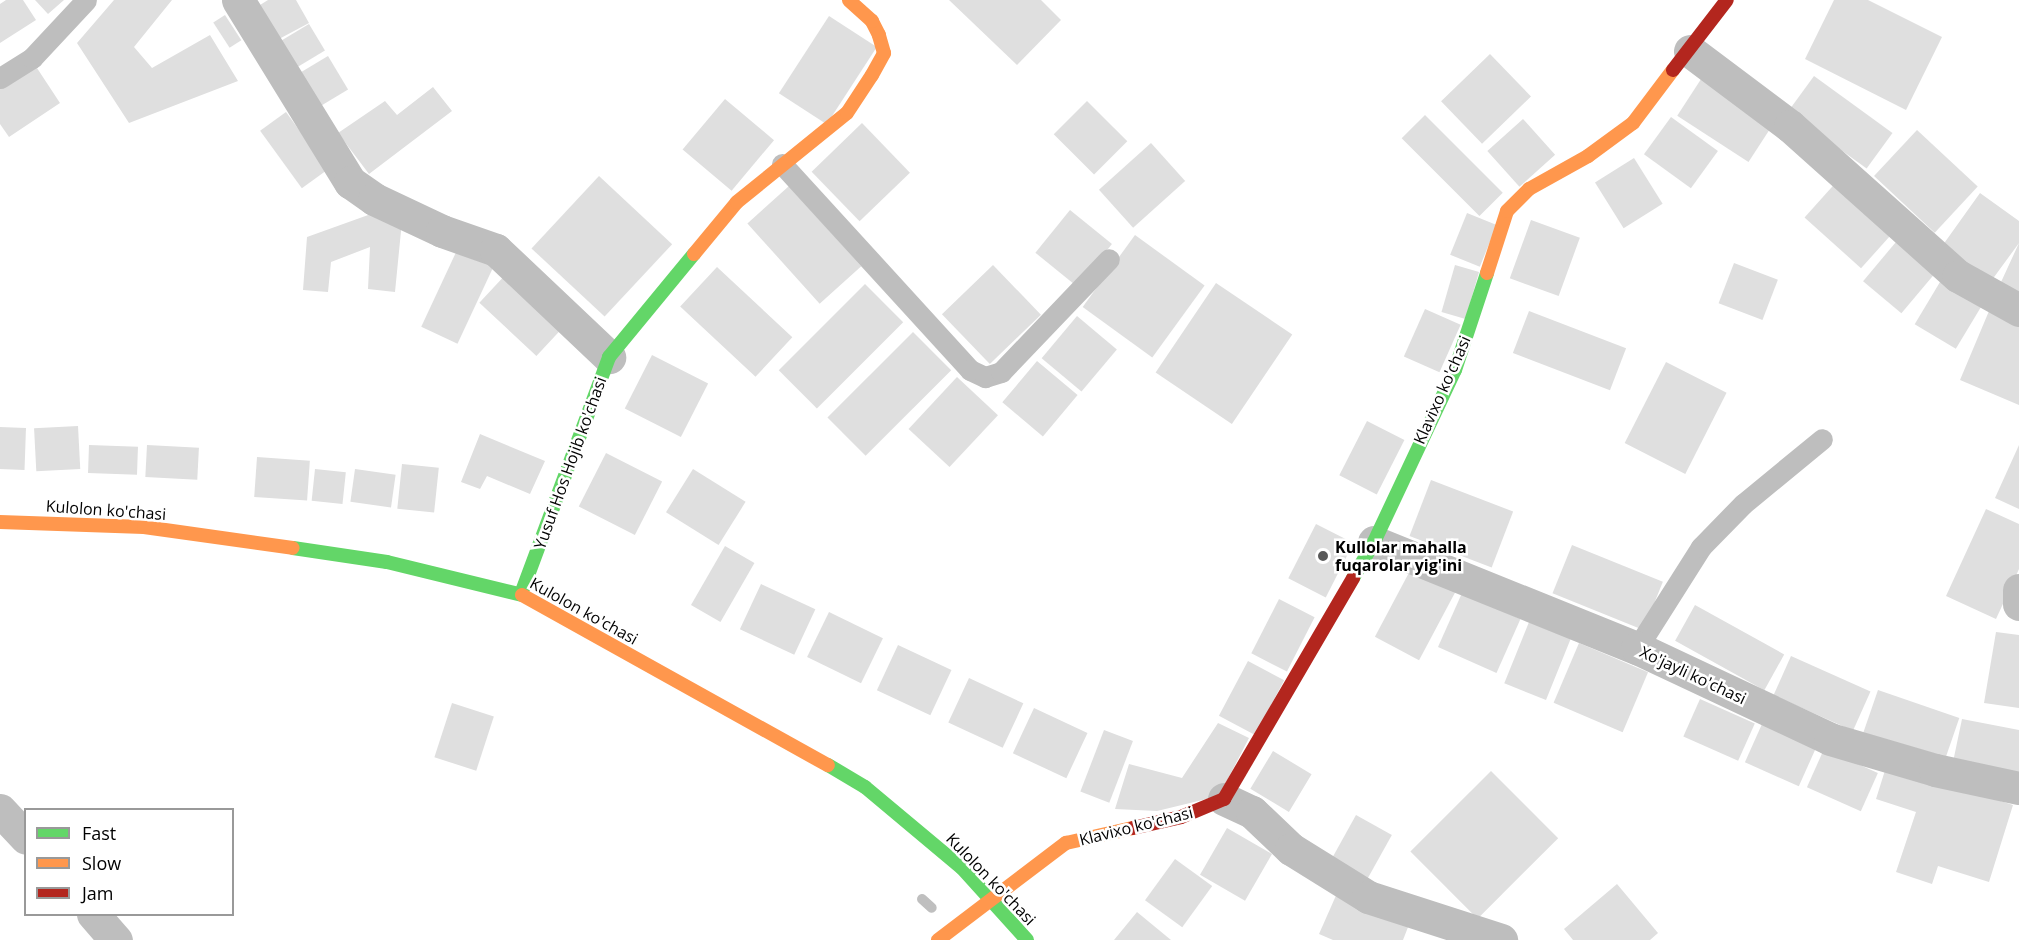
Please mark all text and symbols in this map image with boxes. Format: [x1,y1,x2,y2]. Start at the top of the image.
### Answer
street label: Klavixo ko'chasi [1410,333,1474,447]
street label: Yusuf Hos Hojib ko'chasi [530,374,610,552]
street label: Kulolon ko'chasi [45,496,167,524]
place label: Kullolar mahalla fuqarolar yig'ini [1335,537,1467,575]
marker: Kullolar mahalla fuqarolar yig'ini [1316,549,1330,563]
street label: Kulolon ko'chasi [527,573,641,649]
street label: Xo'jayli ko'chasi [1637,642,1749,708]
street label: Klavixo ko'chasi [1077,803,1195,849]
legend [24,808,234,916]
text: Fast [82,821,116,845]
street label: Kulolon ko'chasi [942,829,1040,929]
text: Slow [82,851,121,875]
text: Jam [82,881,114,905]

